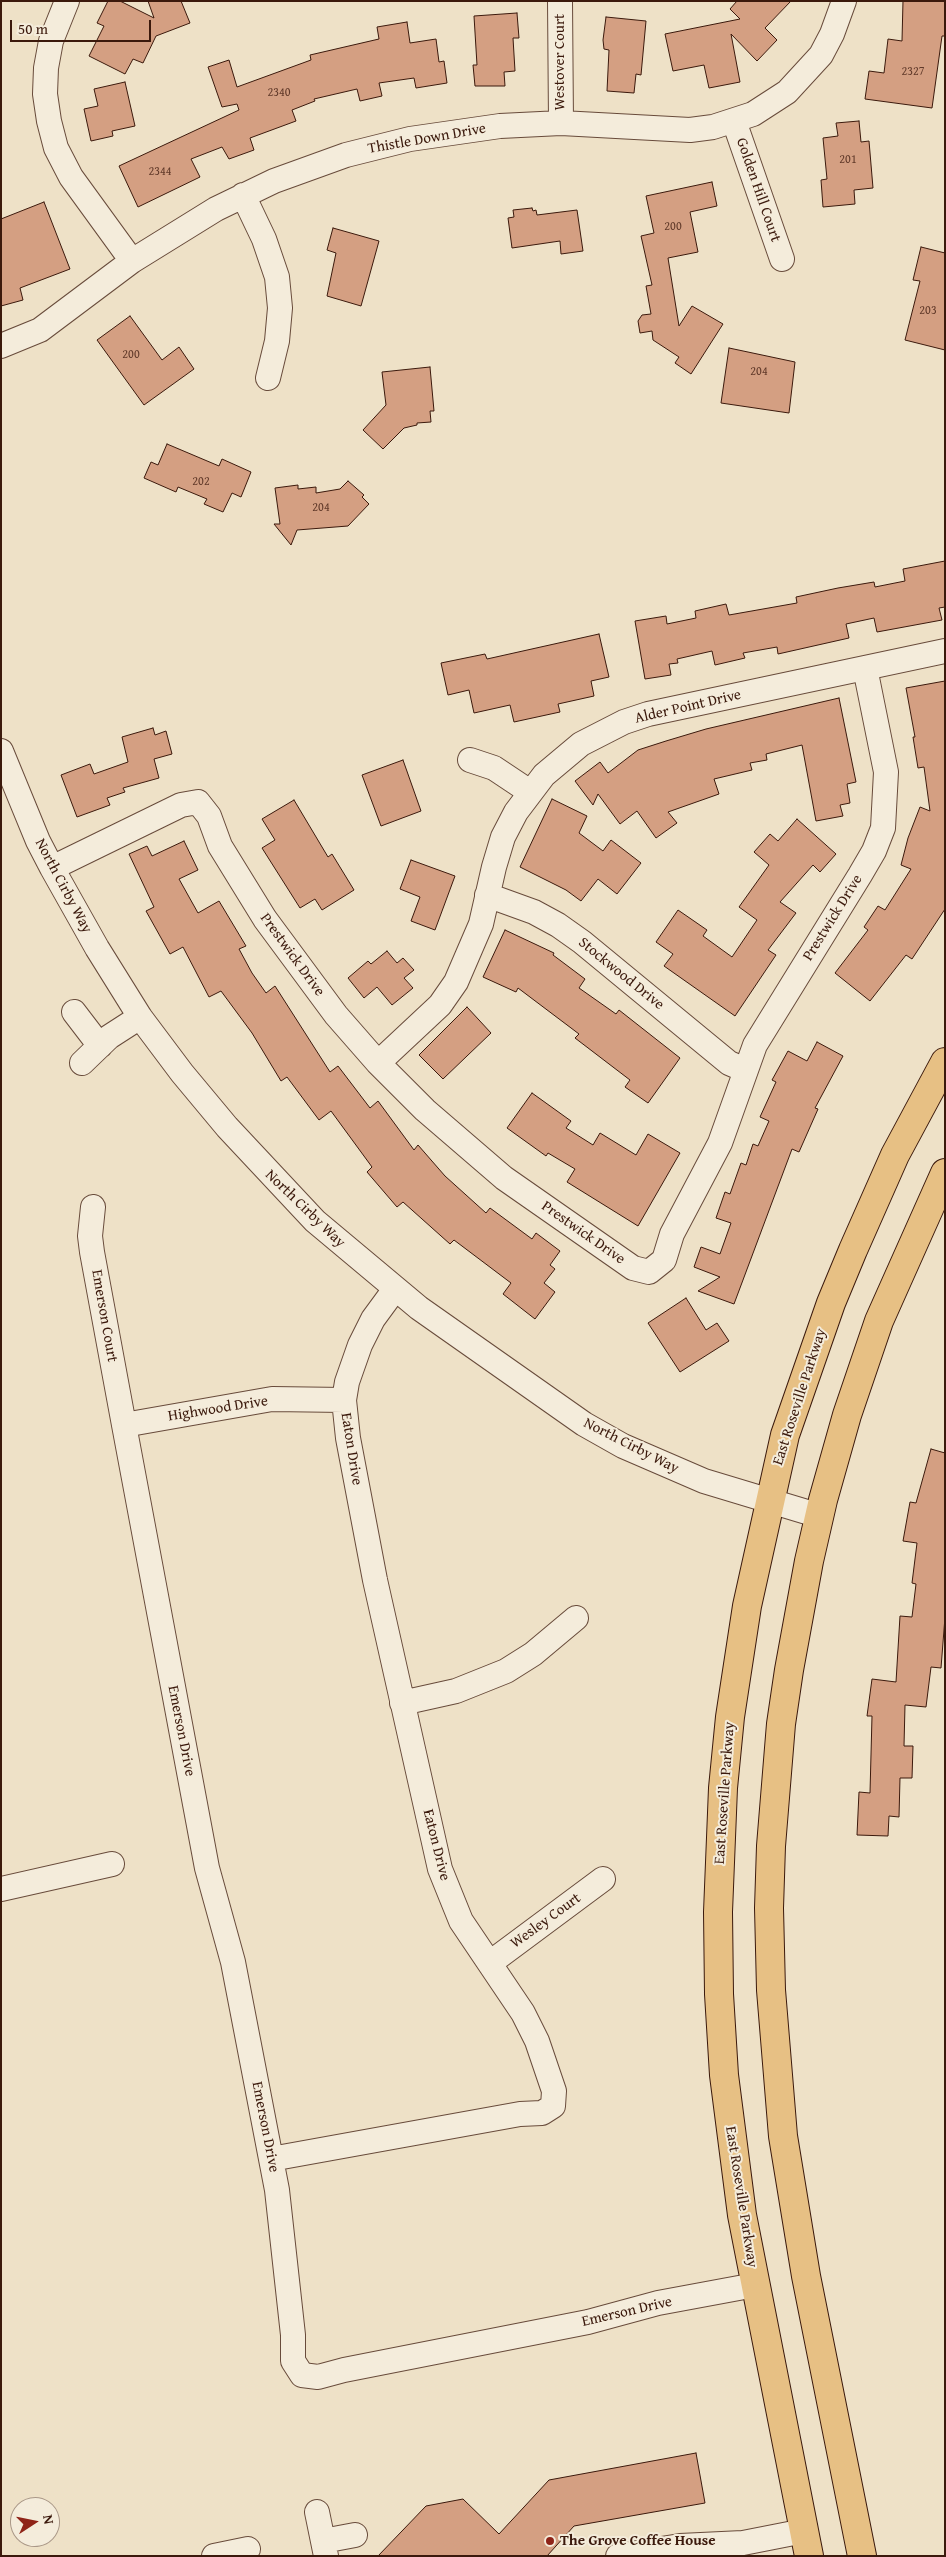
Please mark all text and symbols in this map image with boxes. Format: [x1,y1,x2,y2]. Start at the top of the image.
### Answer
scale bar [12,10,154,42]
street label: Westover Court [551,14,569,110]
text: 50 m [18,18,48,39]
house number: 2327 [901,65,925,79]
house number: 2340 [267,86,291,100]
street label: Thistle Down Drive [367,120,487,158]
street label: Golden Hill Court [732,136,784,244]
house number: 201 [839,153,857,167]
house number: 2344 [148,165,172,179]
house number: 200 [664,220,682,234]
house number: 203 [919,304,937,318]
house number: 200 [122,348,140,362]
house number: 204 [750,365,768,379]
house number: 202 [192,475,210,489]
house number: 204 [312,501,330,515]
street label: Alder Point Drive [633,686,743,728]
street label: North Cirby Way [31,836,95,936]
street label: Prestwick Drive [799,872,867,964]
street label: Prestwick Drive [256,910,328,1000]
street label: Stockwood Drive [575,934,667,1014]
street label: North Cirby Way [261,1166,349,1252]
street label: Prestwick Drive [538,1197,628,1269]
street label: Emerson Court [87,1268,121,1364]
street label: East Roseville Parkway [769,1326,831,1468]
street label: Highwood Drive [167,1392,269,1426]
street label: Eaton Drive [336,1412,366,1486]
street label: North Cirby Way [580,1414,682,1478]
street label: Emerson Drive [163,1684,199,1778]
street label: East Roseville Parkway [711,1721,739,1865]
street label: Eaton Drive [418,1807,454,1883]
street label: Wesley Court [507,1889,585,1953]
street label: Emerson Drive [247,2080,283,2174]
street label: East Roseville Parkway [721,2125,761,2269]
street label: Emerson Drive [580,2293,674,2331]
north arrow [10,2497,60,2547]
text: N [38,2513,59,2526]
place label: The Grove Coffee House [560,2532,716,2550]
marker: The Grove Coffee House [544,2535,556,2547]

